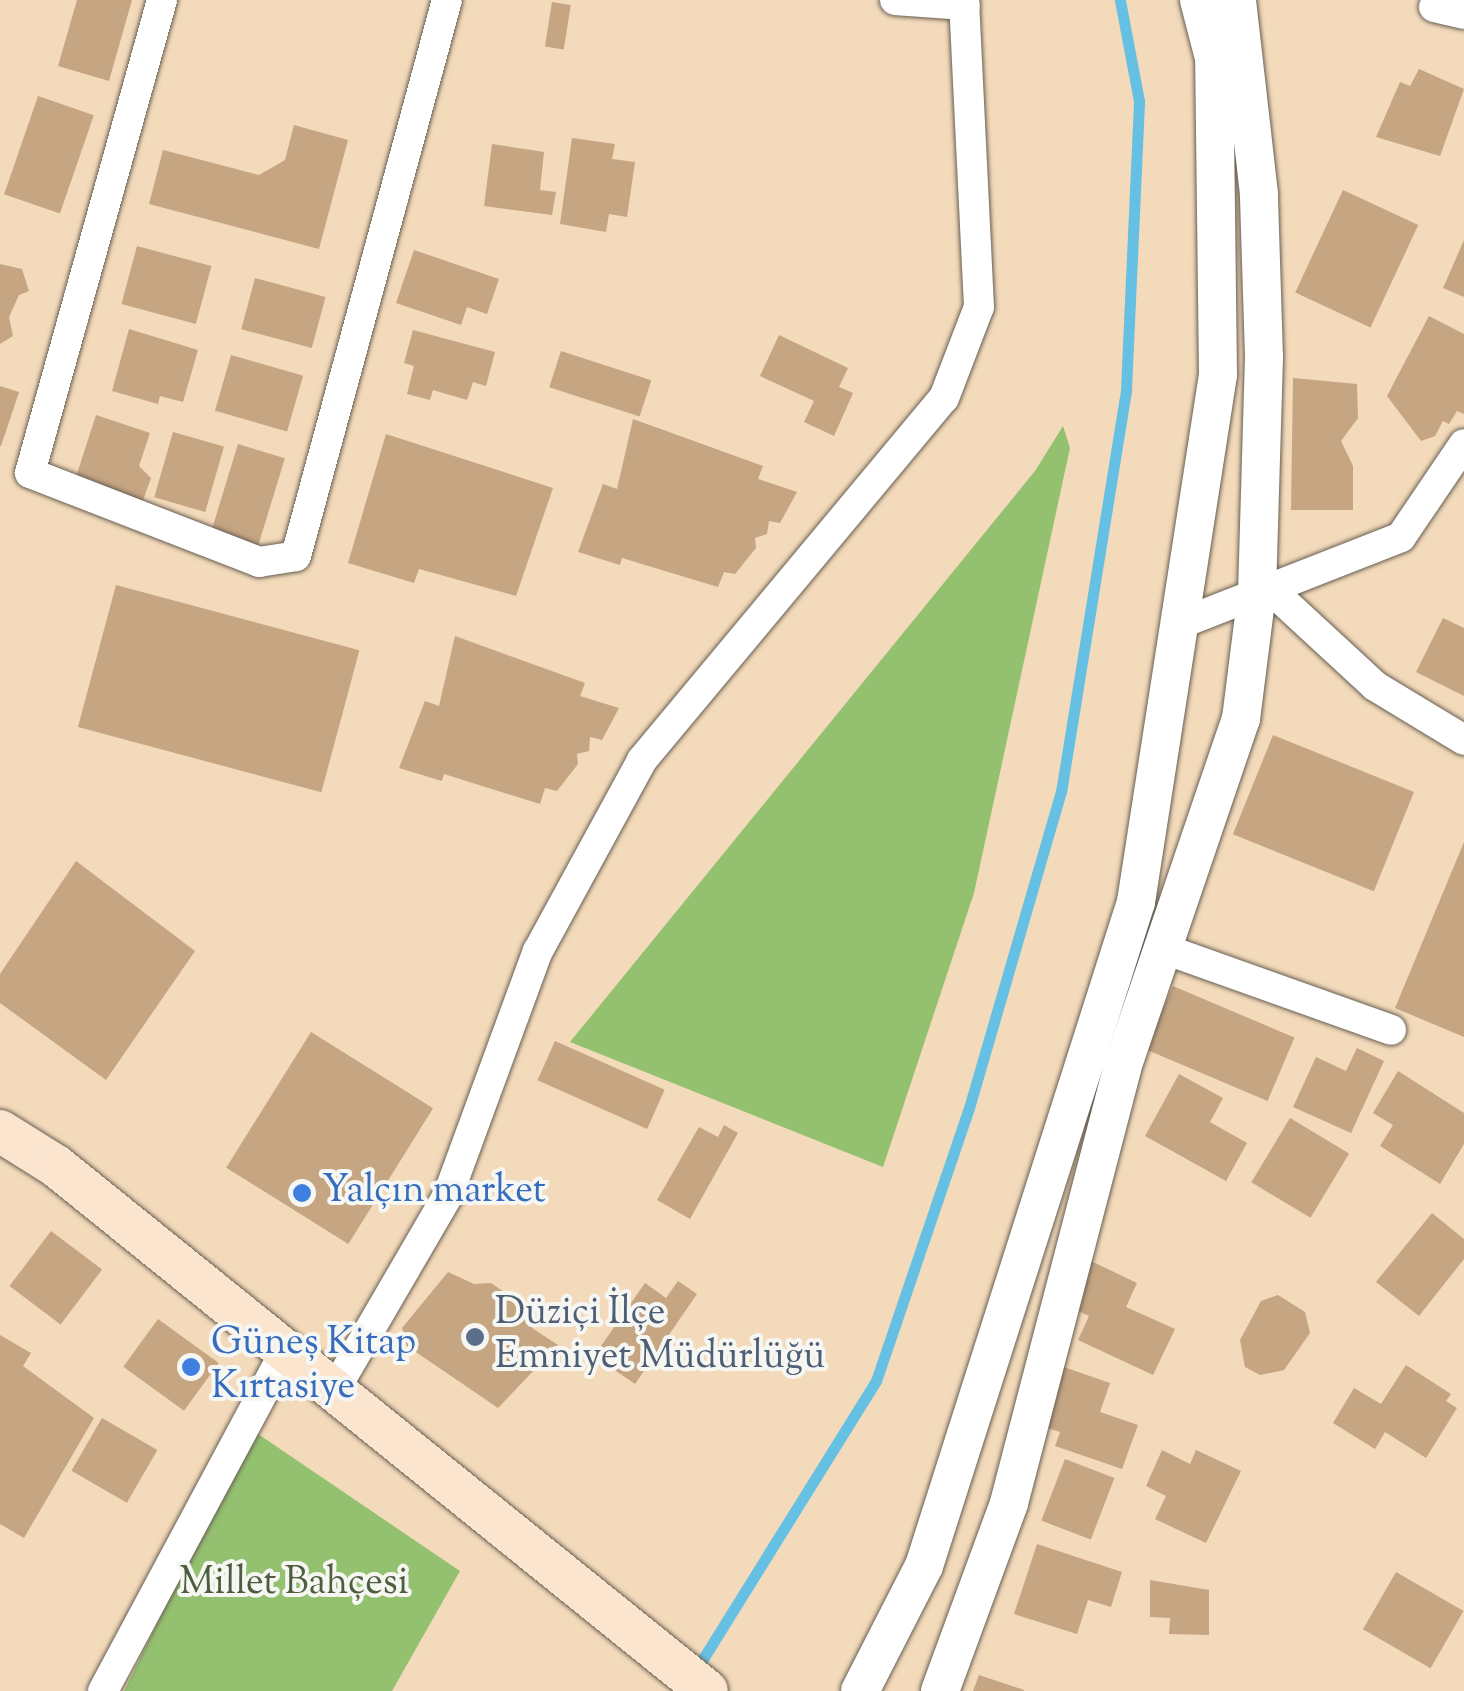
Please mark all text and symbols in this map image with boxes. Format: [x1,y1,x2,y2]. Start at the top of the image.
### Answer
place label: Yalçın market [322,1170,546,1216]
marker: Yalçın market [291,1182,313,1204]
place label: Düziçi İlçe Emniyet Müdürlüğü [495,1292,825,1382]
place label: Güneş Kitap Kırtasiye [211,1322,416,1412]
marker: Düziçi İlçe Emniyet Müdürlüğü [464,1326,486,1348]
marker: Güneş Kitap Kırtasiye [180,1356,202,1378]
park label: Millet Bahçesi [179,1562,409,1608]

